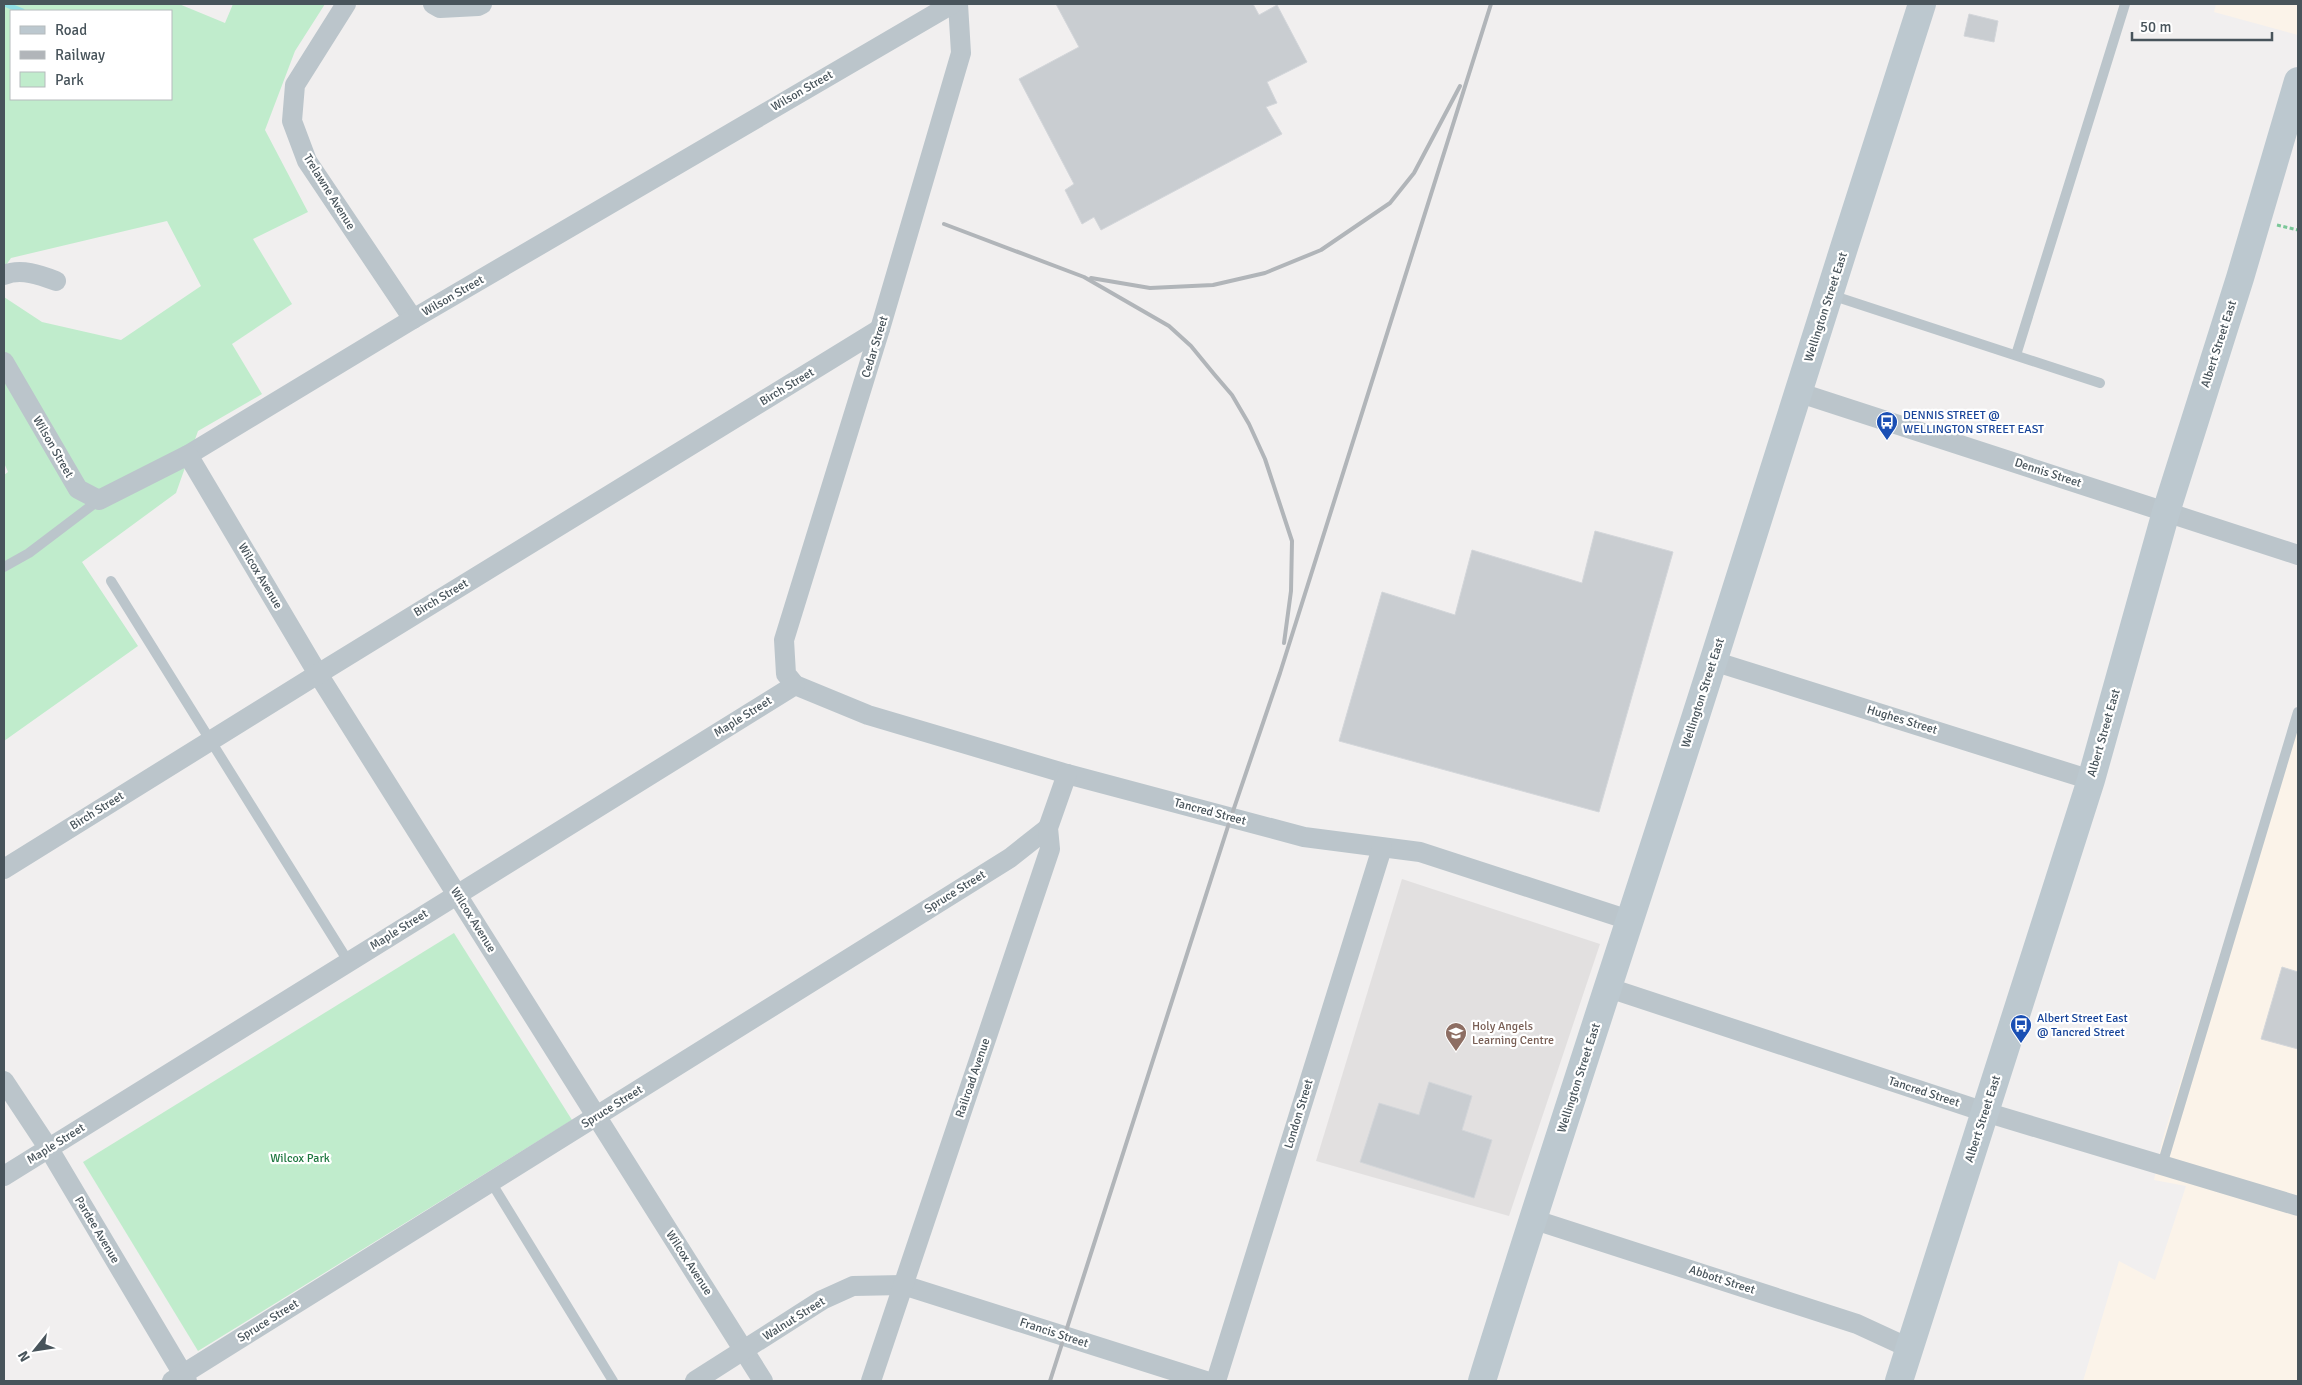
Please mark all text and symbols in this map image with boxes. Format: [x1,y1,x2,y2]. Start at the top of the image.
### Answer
legend [10,10,172,100]
scale bar [2132,10,2272,42]
text: 50 m [2140,18,2171,36]
text: Road [55,21,87,39]
text: Railway [55,46,105,64]
street label: Wilson Street [768,67,836,115]
text: Park [55,71,84,89]
street label: Trelawne Avenue [300,151,358,233]
street label: Wellington Street East [1801,250,1851,364]
street label: Wilson Street [419,272,487,320]
street label: Albert Street East [2198,299,2240,389]
street label: Cedar Street [858,314,892,380]
street label: Birch Street [757,365,817,409]
place label: DENNIS STREET @ WELLINGTON STREET EAST [1903,408,2044,437]
bus stop icon: DENNIS STREET @ WELLINGTON STREET EAST [1875,410,1899,441]
street label: Wilson Street [29,413,77,481]
street label: Dennis Street [2013,455,2083,491]
street label: Wilcox Avenue [234,540,286,612]
street label: Birch Street [411,576,471,620]
street label: Wellington Street East [1678,636,1728,750]
street label: Albert Street East [2084,687,2124,779]
street label: Maple Street [711,693,775,741]
street label: Hughes Street [1865,702,1939,738]
street label: Birch Street [67,789,127,833]
street label: Tancred Street [1172,795,1248,829]
street label: Spruce Street [922,867,988,917]
street label: Wilcox Avenue [447,885,499,955]
street label: Maple Street [367,906,431,954]
place label: Albert Street East @ Tancred Street [2037,1011,2128,1040]
bus stop icon: Albert Street East @ Tancred Street [2009,1013,2033,1044]
place label: Holy Angels Learning Centre [1472,1019,1554,1048]
school or university icon: Holy Angels Learning Centre [1444,1021,1468,1052]
street label: Wellington Street East [1554,1021,1604,1135]
street label: Railroad Avenue [952,1036,994,1120]
street label: Tancred Street [1887,1073,1961,1111]
street label: Albert Street East [1962,1074,2004,1164]
street label: London Street [1281,1077,1317,1151]
street label: Spruce Street [579,1082,645,1132]
street label: Maple Street [24,1120,88,1168]
park label: Wilcox Park [270,1151,330,1166]
street label: Pardee Avenue [71,1194,123,1266]
street label: Wilcox Avenue [663,1228,715,1298]
street label: Abbott Street [1687,1262,1757,1298]
street label: Walnut Street [760,1294,828,1344]
street label: Spruce Street [235,1296,301,1346]
street label: Francis Street [1018,1315,1090,1351]
north arrow [10,1325,60,1375]
text: N [14,1348,34,1365]

